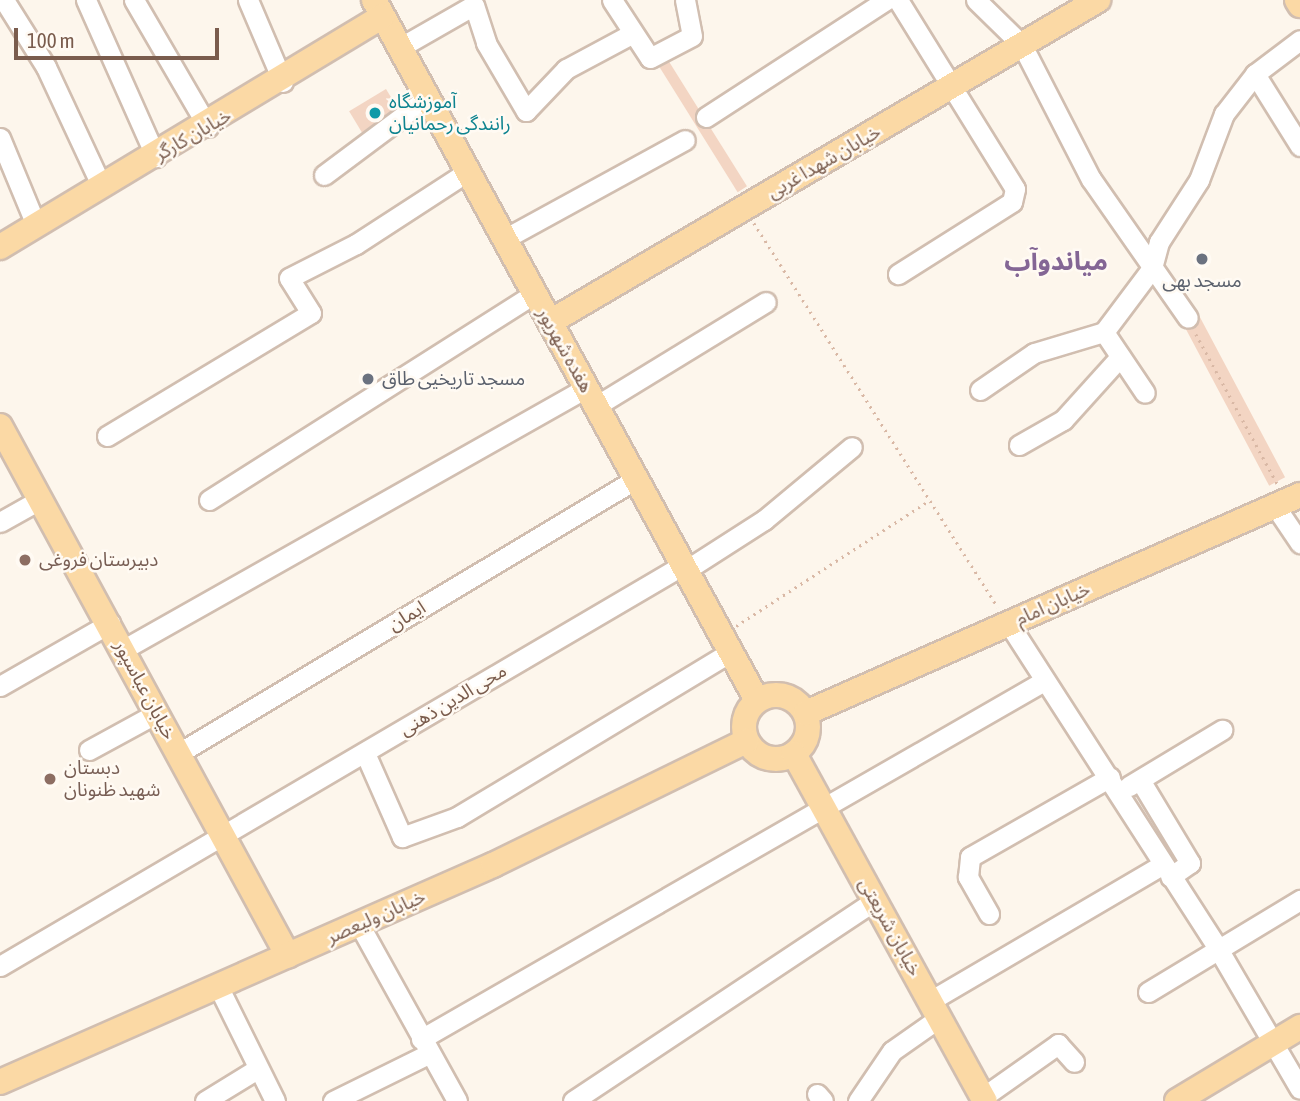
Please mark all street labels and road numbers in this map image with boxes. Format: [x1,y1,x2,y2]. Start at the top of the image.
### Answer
street label: خیابان کارگر [150,104,236,166]
street label: خیابان شهدا غربی [763,120,885,204]
street label: هفده شهریور [532,303,598,397]
street label: خیابان امام [1012,577,1094,631]
street label: ایمان [384,596,430,636]
street label: خیابان عباسپور [109,636,181,744]
street label: محی الدین ذهنی [395,659,511,741]
street label: خیابان شریعتی [854,874,926,980]
street label: خیابان ولیعصر [323,885,429,949]

